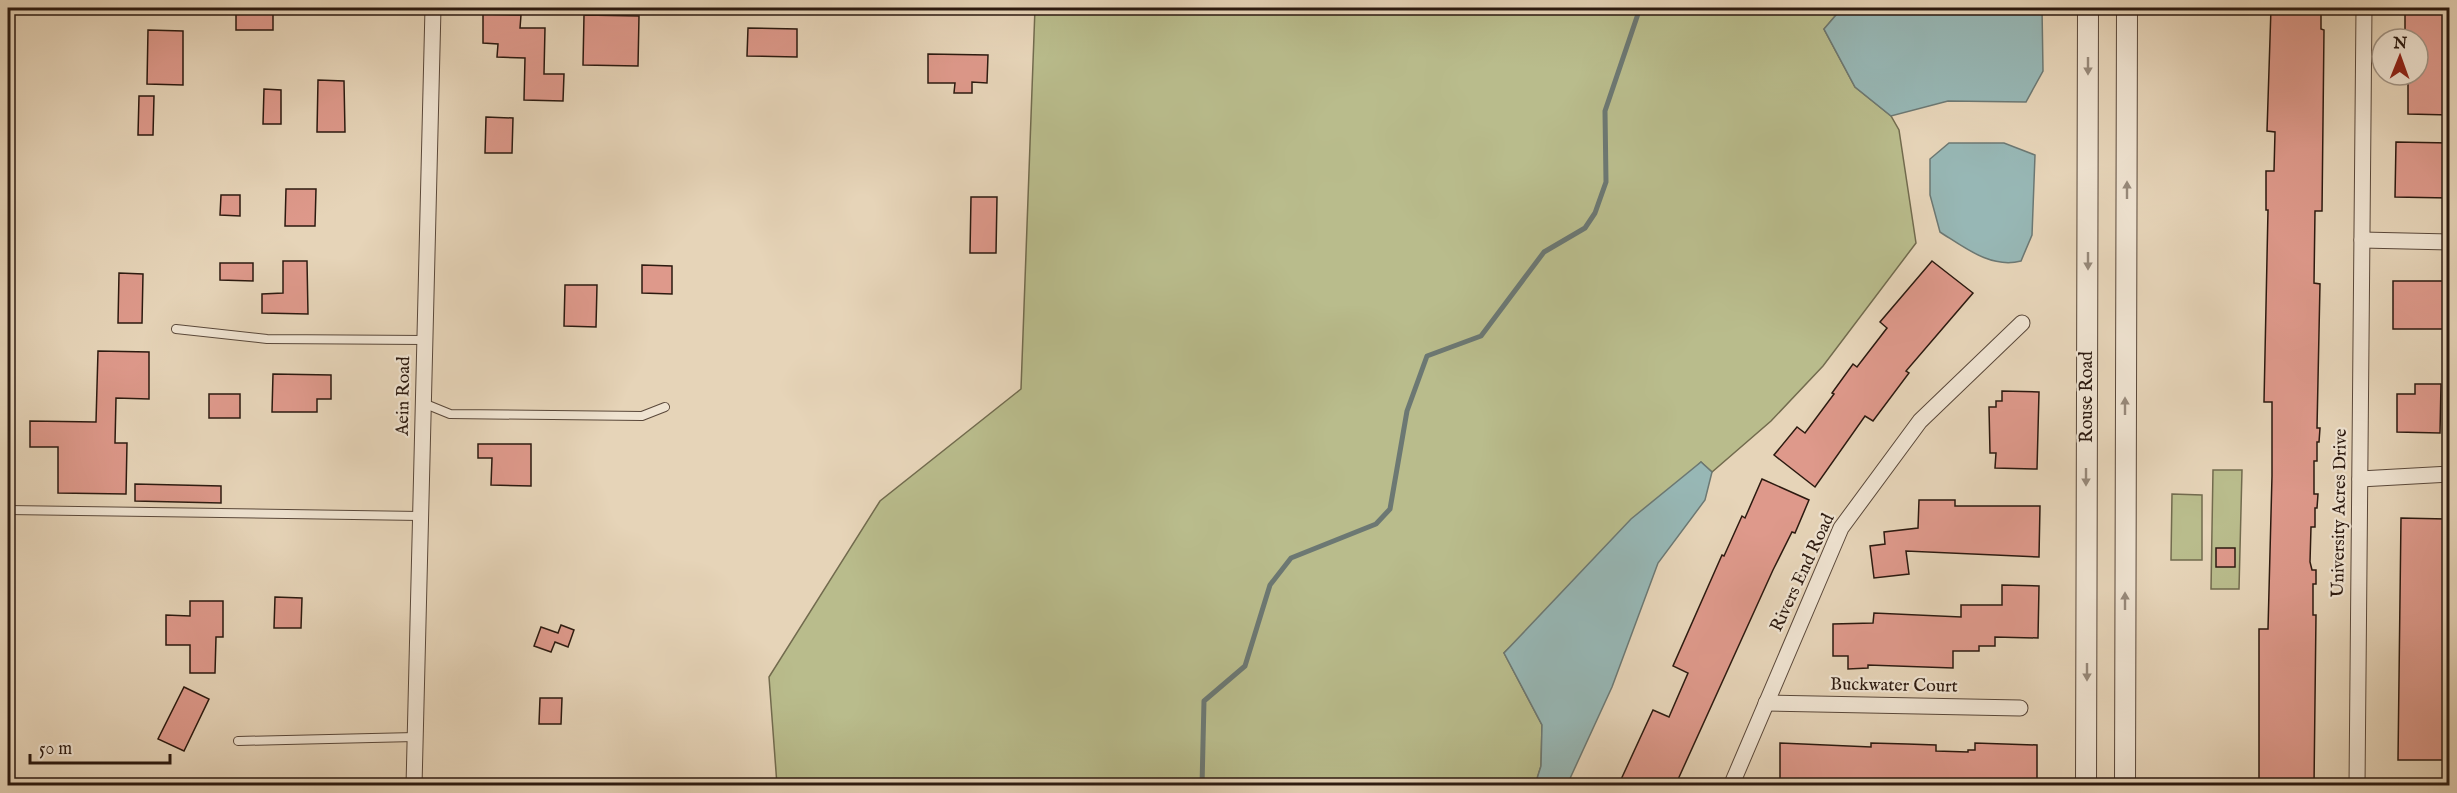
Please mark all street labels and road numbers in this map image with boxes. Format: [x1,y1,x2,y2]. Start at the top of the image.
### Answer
street label: Rouse Road [2076,351,2099,443]
street label: Aein Road [392,356,416,437]
street label: University Acres Drive [2327,428,2353,598]
street label: Rivers End Road [1766,510,1841,636]
street label: Buckwater Court [1830,673,1958,699]

